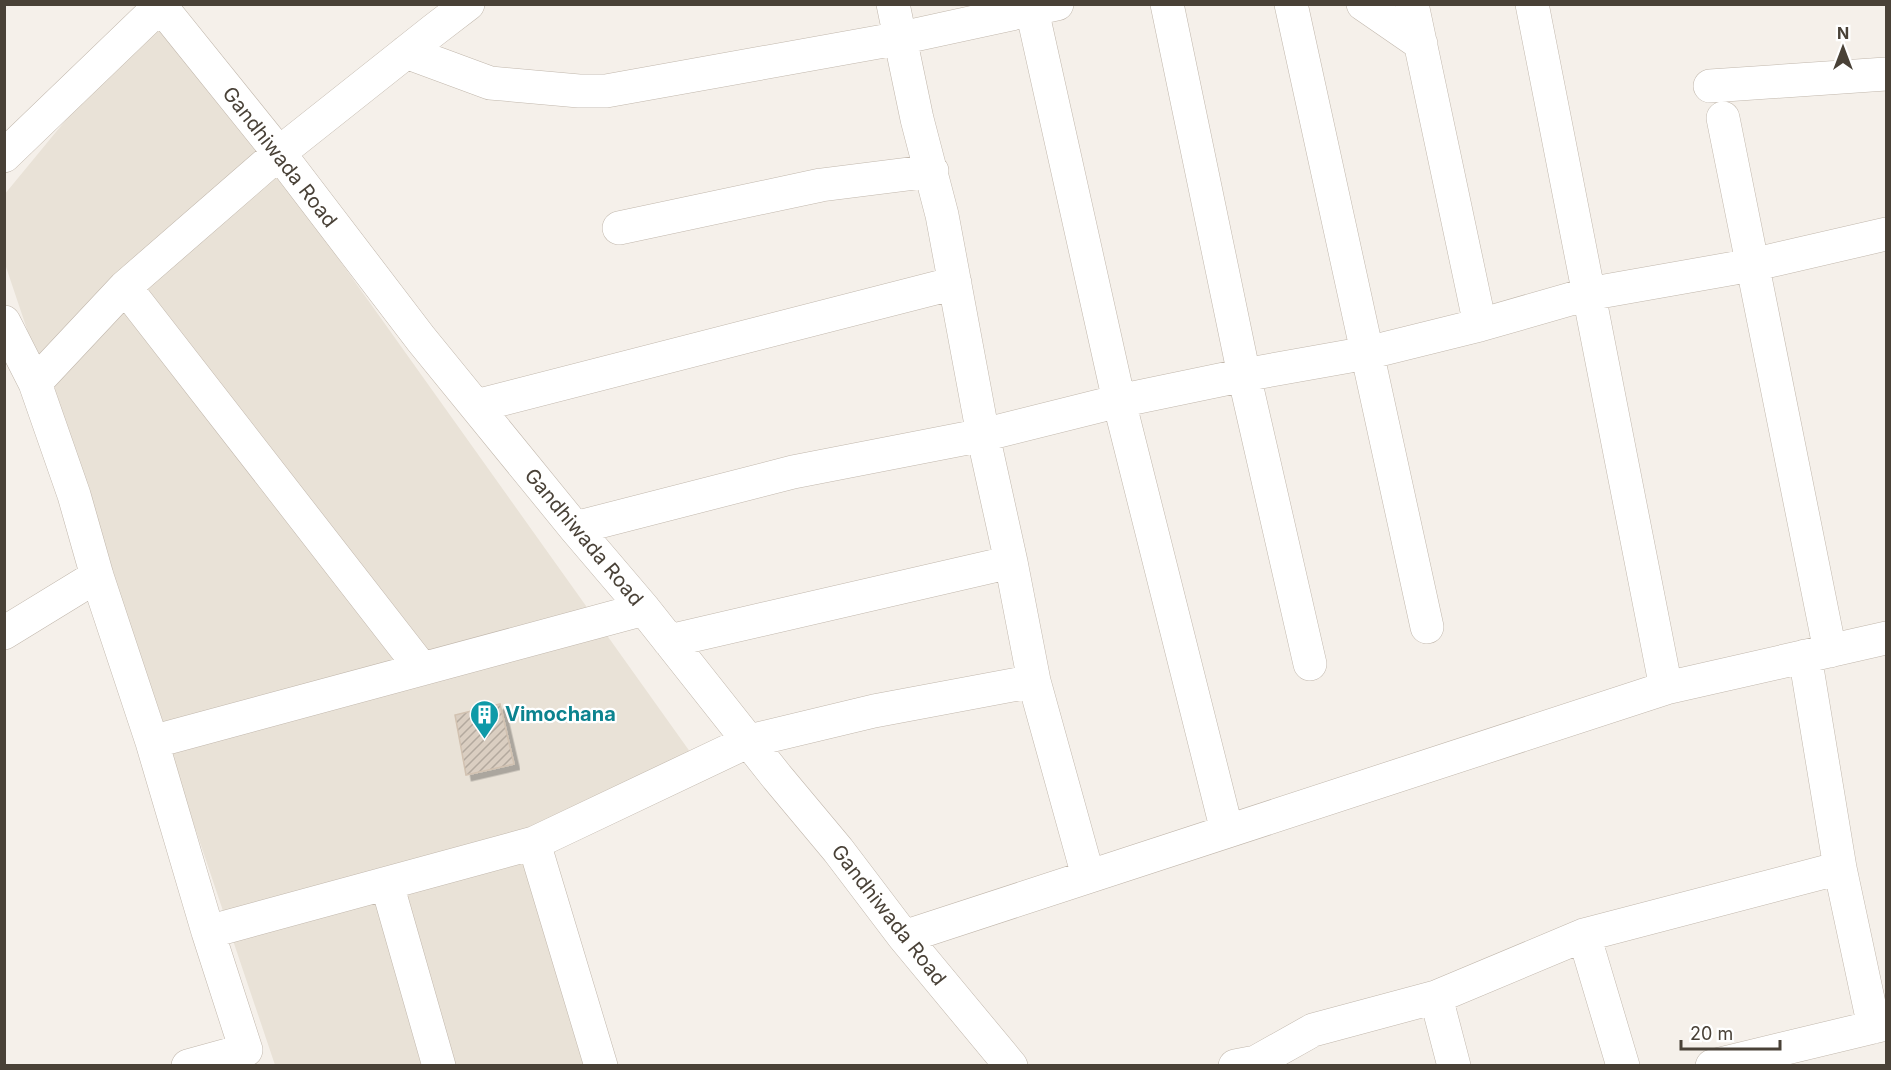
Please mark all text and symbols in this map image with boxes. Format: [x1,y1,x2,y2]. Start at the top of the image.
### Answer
north arrow [1813,18,1873,78]
text: N [1837,23,1849,43]
street label: Gandhiwada Road [218,82,342,232]
street label: Gandhiwada Road [520,463,648,611]
building icon: Vimochana [468,698,500,740]
place label: Vimochana [505,702,616,726]
street label: Gandhiwada Road [827,840,951,990]
scale bar [1681,1013,1780,1051]
text: 20 m [1690,1023,1733,1044]

